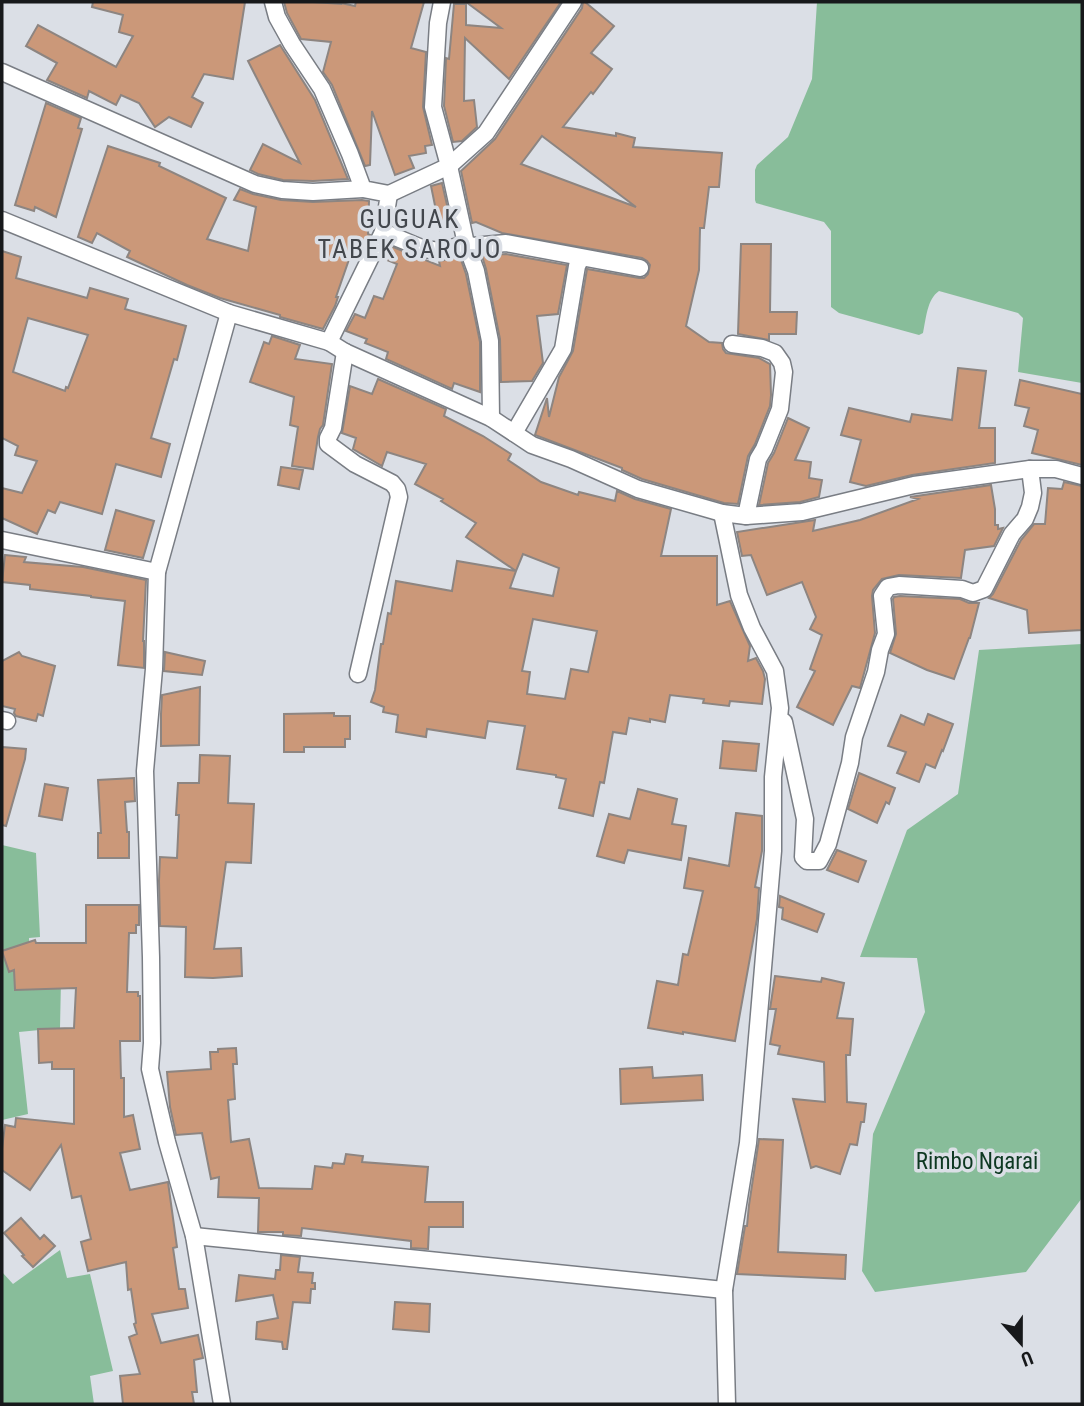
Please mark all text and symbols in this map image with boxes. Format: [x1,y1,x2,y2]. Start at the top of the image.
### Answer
district label: GUGUAK TABEK SAROJO [318,204,502,264]
park label: Rimbo Ngarai [916,1148,1038,1175]
north arrow [986,1308,1056,1378]
text: U [1018,1346,1036,1371]

